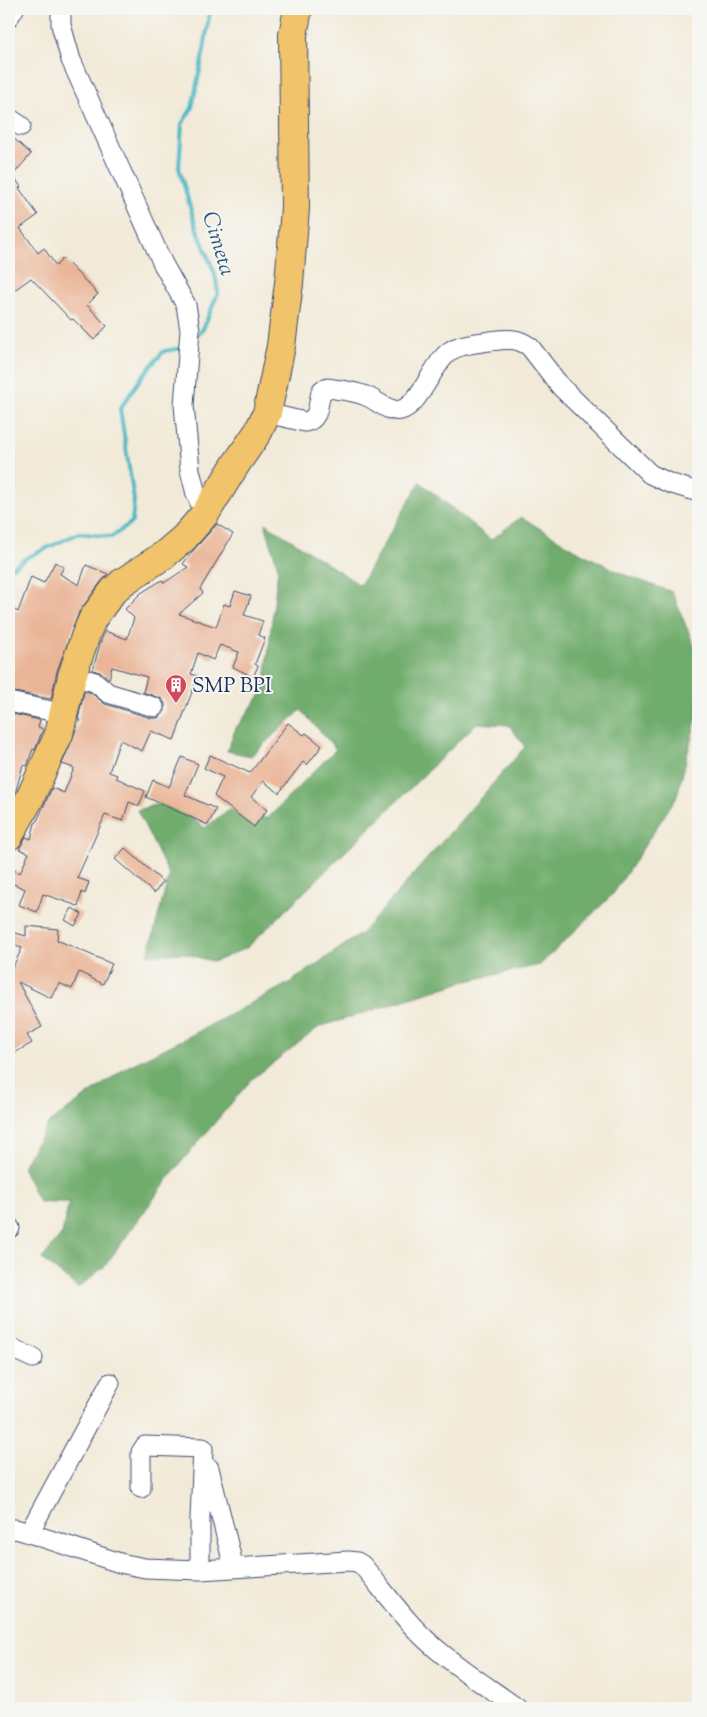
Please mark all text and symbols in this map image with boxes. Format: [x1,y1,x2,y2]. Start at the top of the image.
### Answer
water label: Cimeta [192,208,242,280]
place label: SMP BPI [192,672,272,702]
building icon: SMP BPI [164,673,188,704]

